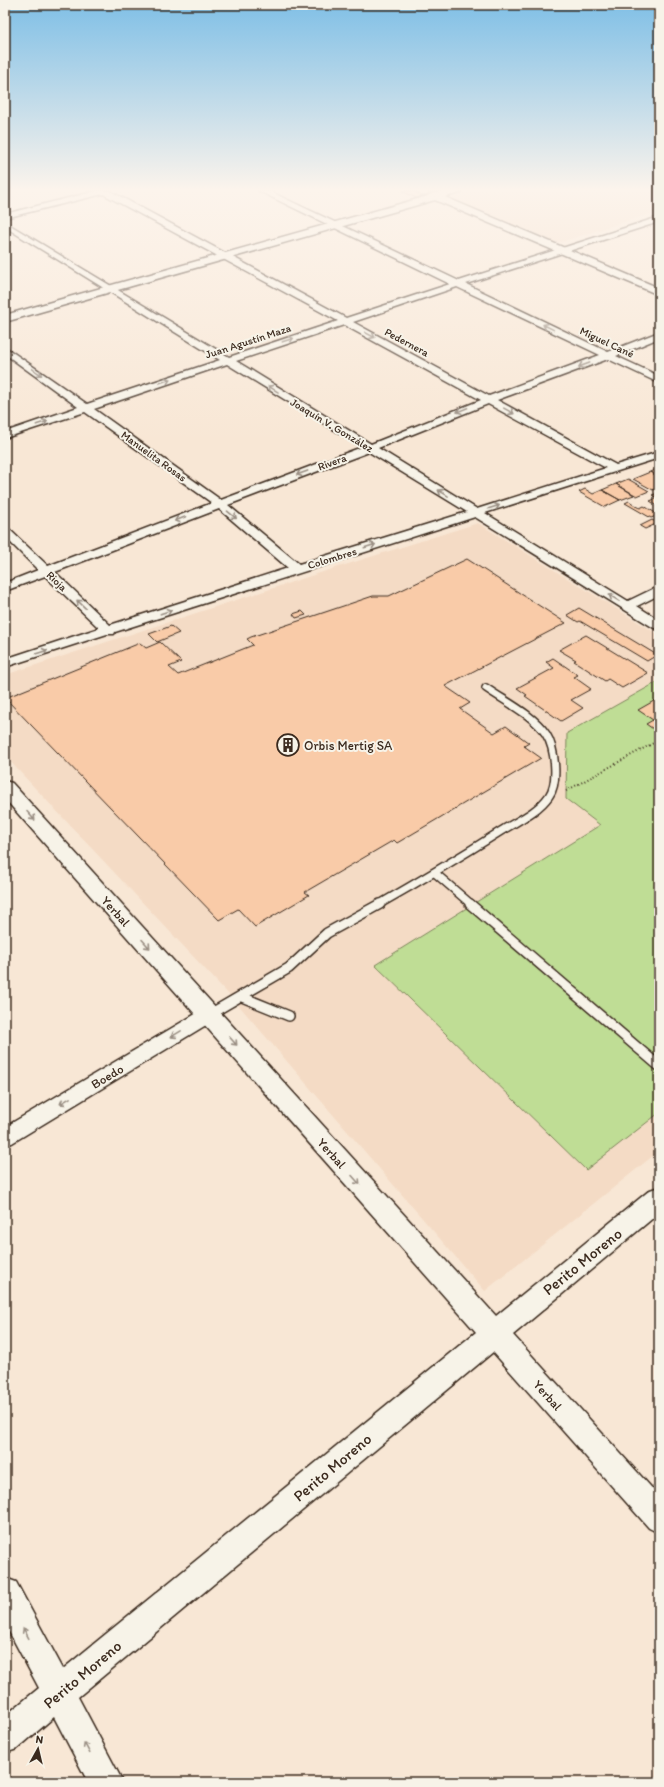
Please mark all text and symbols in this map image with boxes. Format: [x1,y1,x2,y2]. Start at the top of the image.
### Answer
street label: Juan Agustín Maza [204,321,293,361]
one-way arrow [542,323,554,331]
street label: Miguel Cané [578,324,636,361]
street label: Pedernera [382,325,431,360]
one-way arrow [364,332,376,340]
one-way arrow [282,336,295,343]
one-way arrow [577,362,590,369]
one-way arrow [31,368,42,376]
one-way arrow [159,377,171,385]
one-way arrow [267,384,279,392]
street label: Joaquín V. González [288,396,376,455]
one-way arrow [456,407,468,415]
one-way arrow [503,407,515,415]
one-way arrow [35,419,48,426]
street label: Manuelita Rosas [118,428,189,485]
street label: Rivera [316,451,349,474]
one-way arrow [296,470,308,478]
one-way arrow [438,489,449,497]
one-way arrow [487,503,500,510]
one-way arrow [227,510,238,519]
one-way arrow [175,515,187,523]
one-way arrow [363,542,376,549]
street label: Colombres [306,545,358,572]
street label: Rioja [44,569,70,594]
one-way arrow [608,593,620,601]
one-way arrow [76,599,86,609]
one-way arrow [159,608,172,615]
one-way arrow [36,648,49,655]
building icon: Orbis Mertig SA [275,732,301,758]
place label: Orbis Mertig SA [304,738,393,753]
one-way arrow [26,811,36,821]
street label: Yerbal [98,893,133,930]
one-way arrow [142,939,151,949]
one-way arrow [170,1031,182,1039]
one-way arrow [228,1036,238,1046]
street label: Boedo [88,1061,126,1092]
one-way arrow [59,1098,71,1106]
street label: Yerbal [314,1135,349,1172]
one-way arrow [352,1175,361,1185]
street label: Perito Moreno [539,1224,626,1299]
street label: Yerbal [530,1377,565,1414]
street label: Perito Moreno [289,1429,375,1506]
one-way arrow [22,1627,29,1639]
street label: Perito Moreno [39,1636,125,1713]
north arrow [18,1729,58,1769]
text: N [35,1733,44,1747]
one-way arrow [83,1742,91,1754]

